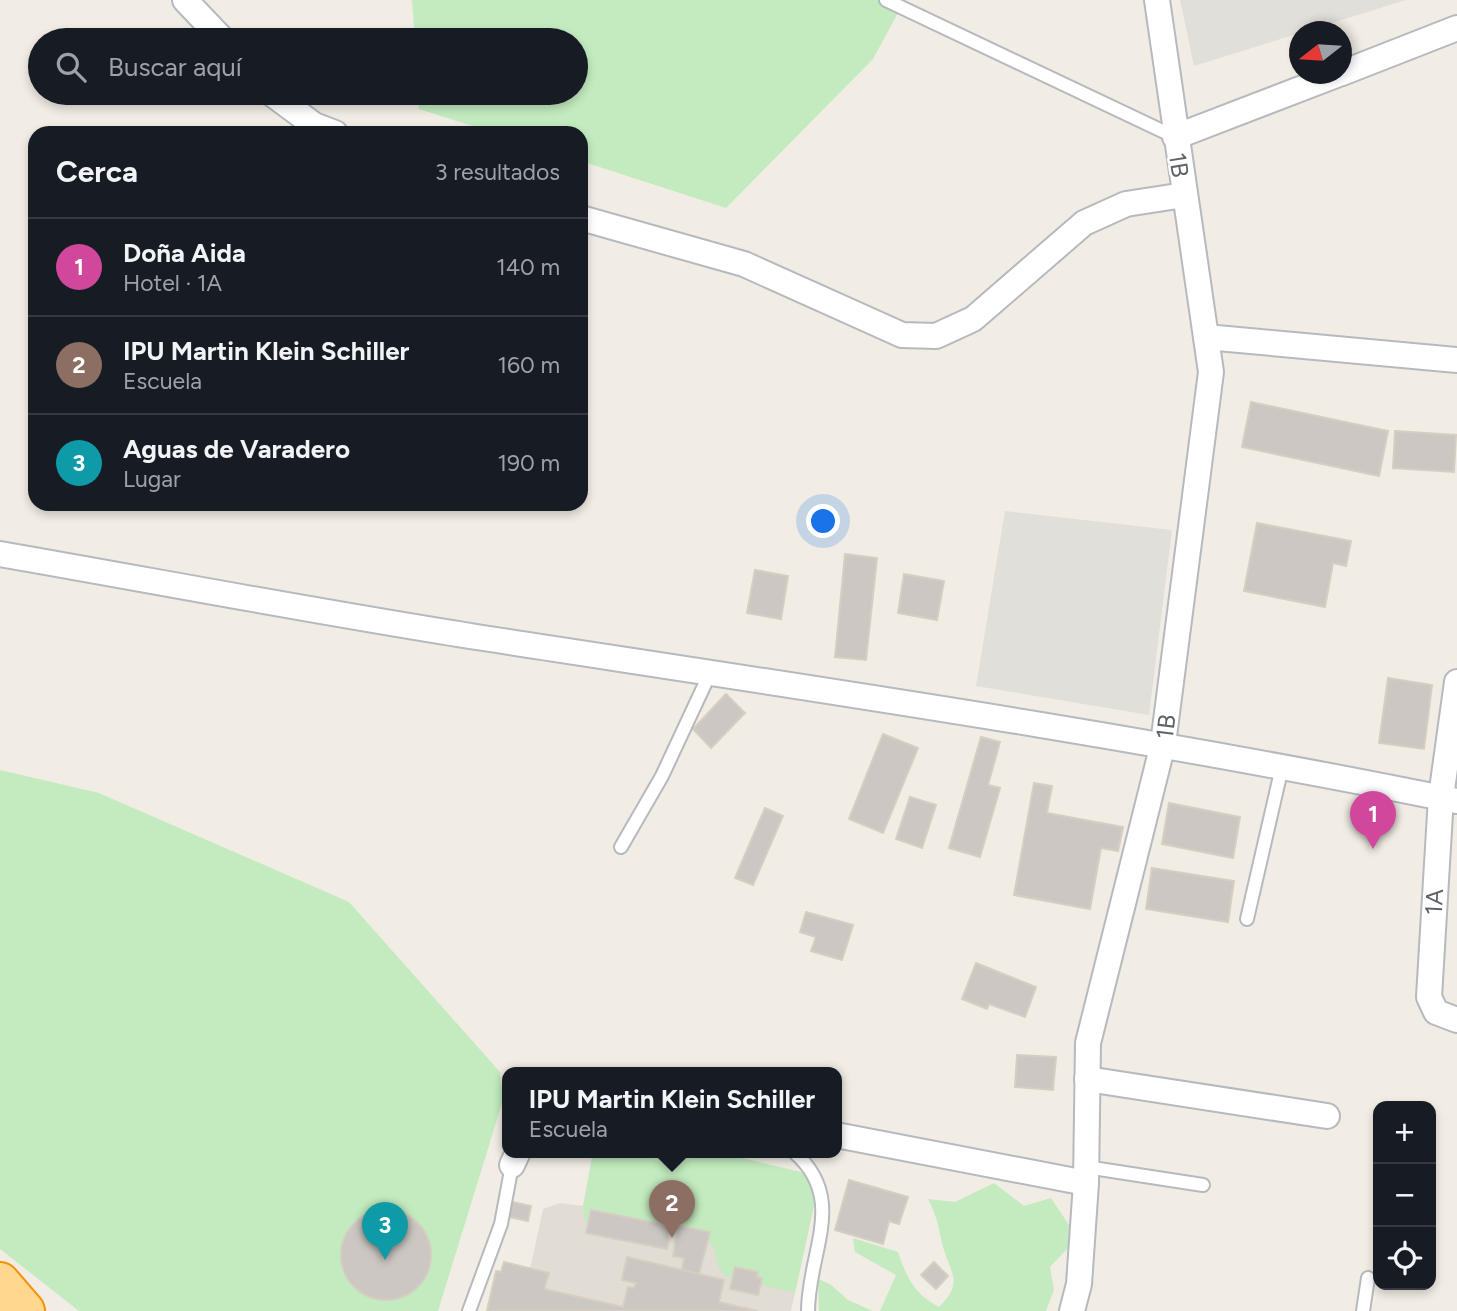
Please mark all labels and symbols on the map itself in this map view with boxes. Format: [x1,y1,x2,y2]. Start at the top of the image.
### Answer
north arrow [1289,21,1352,84]
street label: 1B [1163,151,1195,179]
your location [806,504,840,538]
street label: 1B [1149,713,1181,741]
pin: 1 [1350,791,1396,849]
street label: 1A [1419,887,1449,916]
pin: 2 [649,1180,695,1238]
pin: 3 [362,1202,408,1260]

